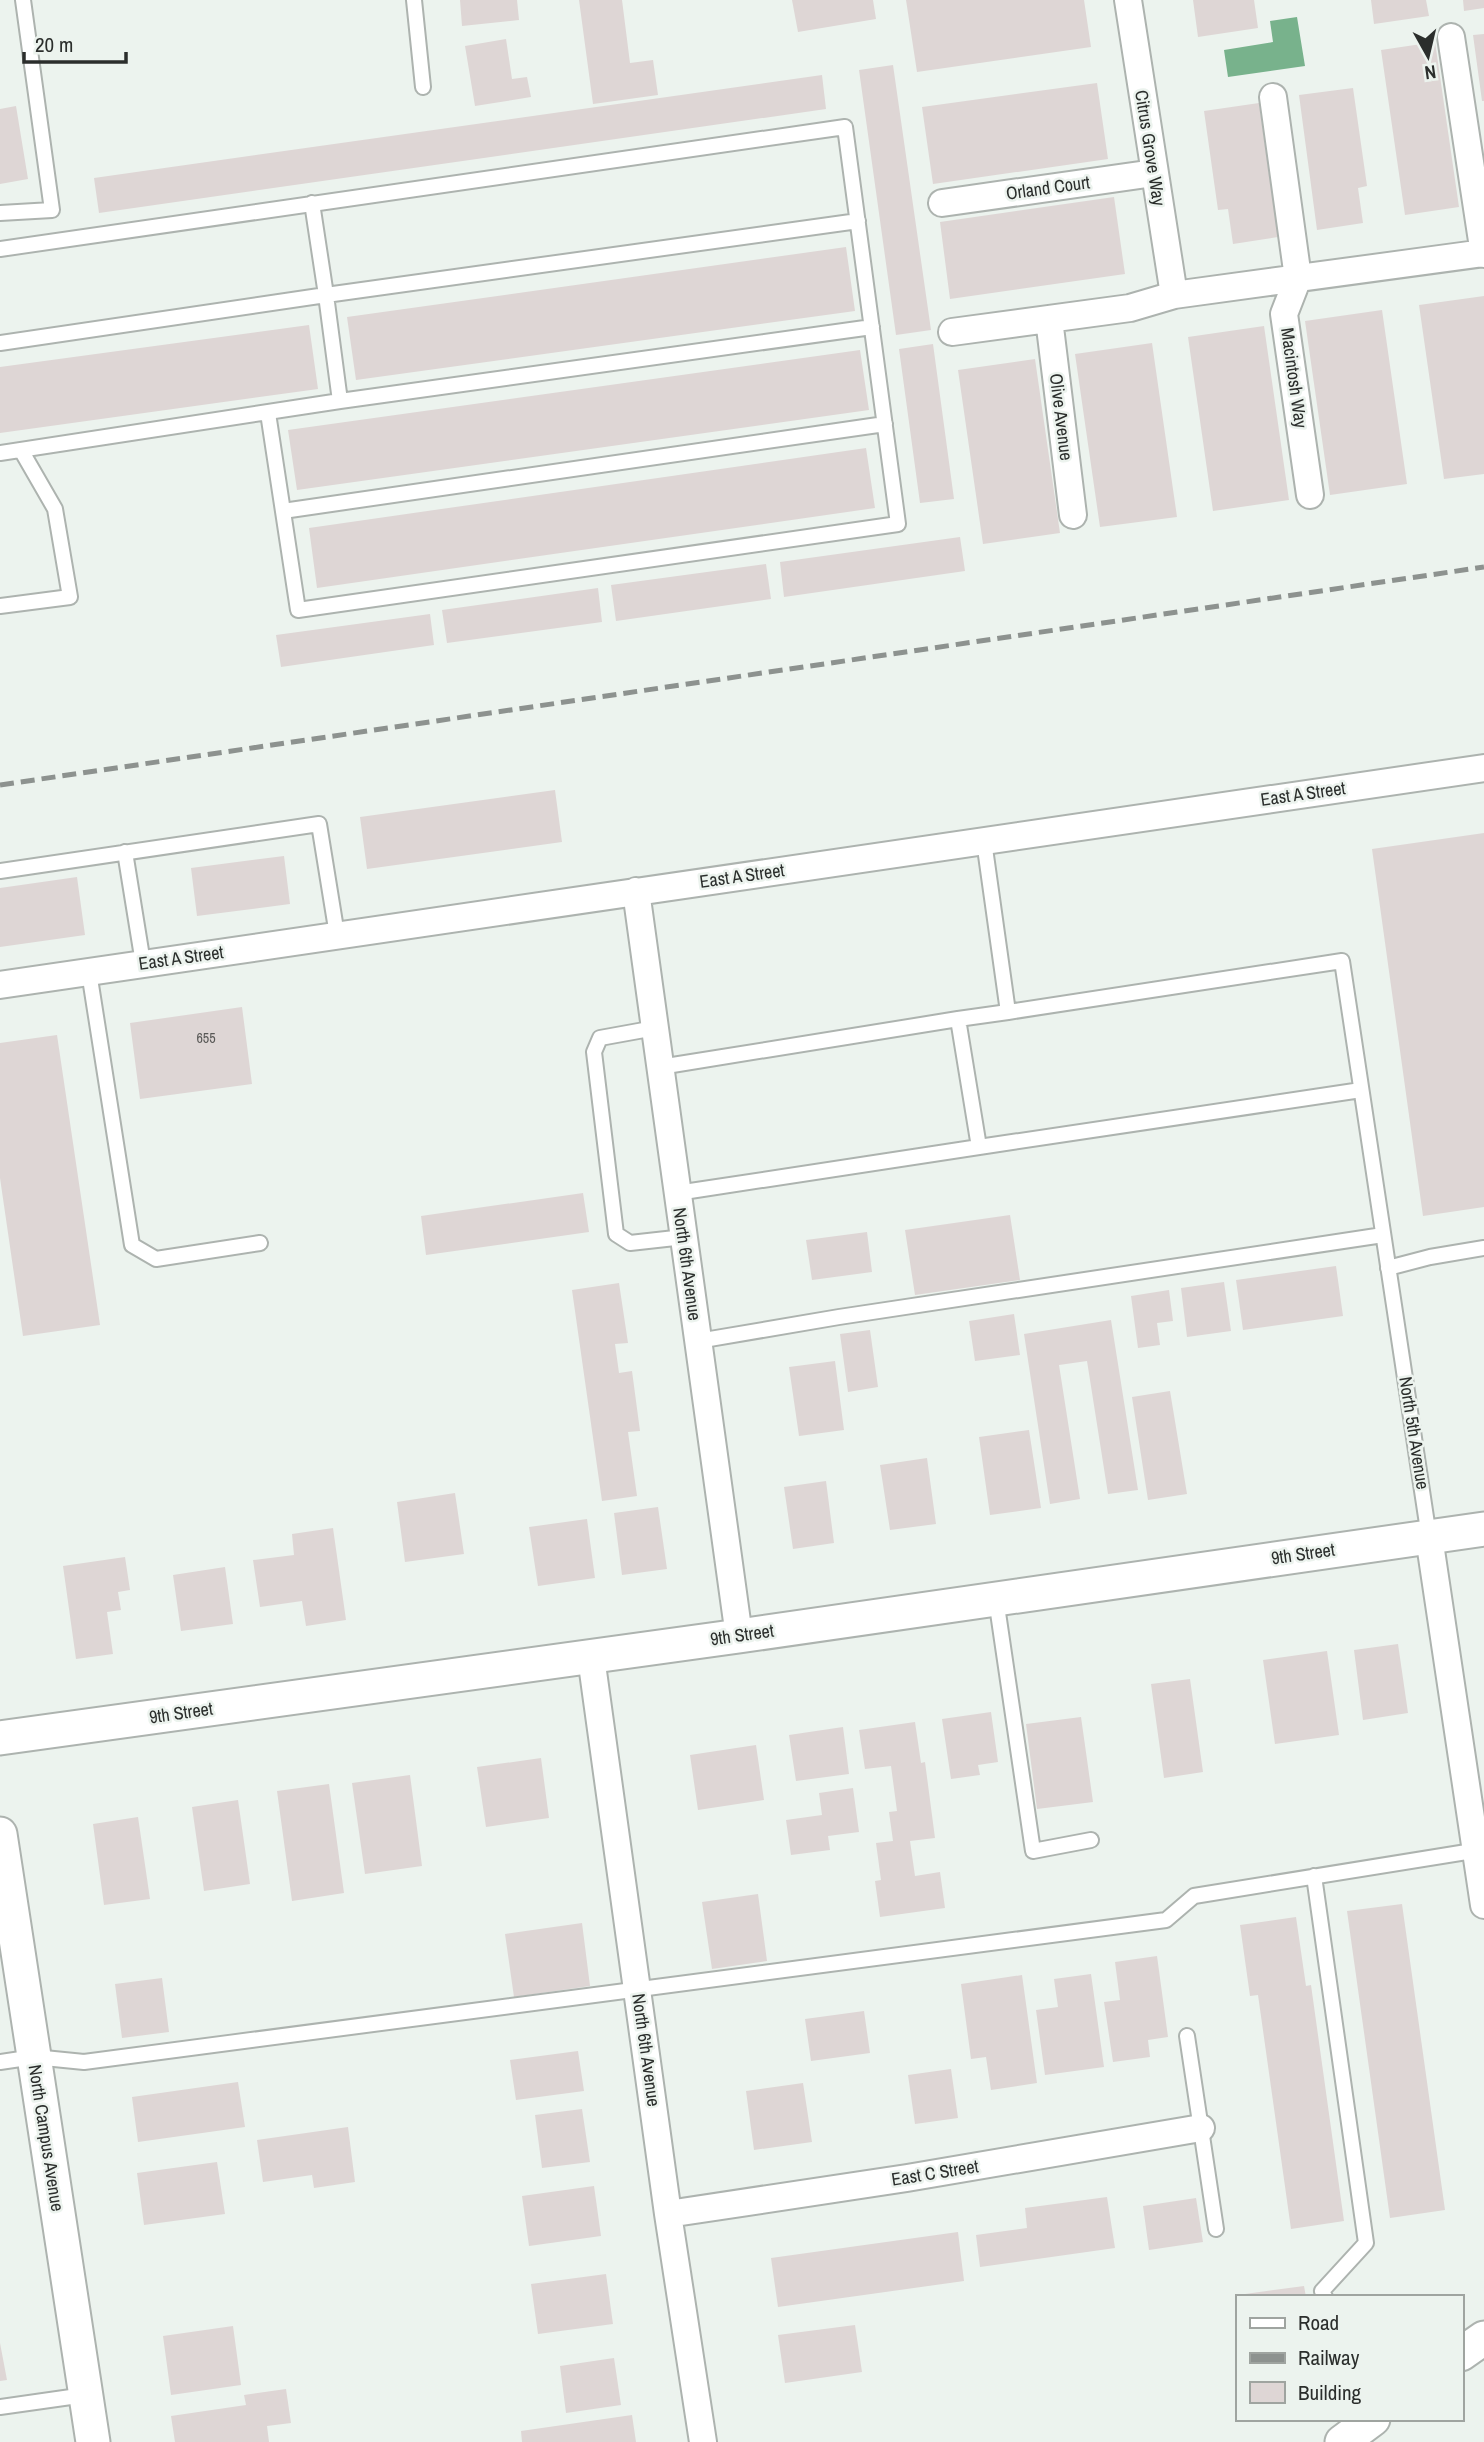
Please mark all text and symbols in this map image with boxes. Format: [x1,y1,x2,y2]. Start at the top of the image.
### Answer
scale bar [24,21,126,65]
north arrow [1393,21,1463,91]
text: 20 m [35,30,73,59]
text: N [1423,59,1438,86]
street label: Citrus Grove Way [1129,88,1172,208]
street label: Orland Court [1004,169,1092,206]
street label: Macintosh Way [1275,326,1314,430]
street label: Olive Avenue [1044,372,1079,462]
street label: East A Street [1259,775,1347,812]
street label: East A Street [698,857,786,894]
street label: East A Street [137,939,225,976]
house number: 655 [196,1029,216,1047]
street label: North 6th Avenue [667,1206,708,1322]
street label: North 5th Avenue [1393,1375,1436,1491]
street label: 9th Street [1269,1537,1336,1570]
street label: 9th Street [708,1618,775,1651]
street label: 9th Street [147,1696,214,1729]
street label: North 6th Avenue [626,1992,667,2108]
street label: North Campus Avenue [23,2063,70,2213]
street label: East C Street [890,2153,980,2192]
legend [1236,2295,1463,2421]
text: Road [1298,2308,1339,2337]
text: Railway [1298,2343,1360,2372]
text: Building [1298,2378,1362,2407]

